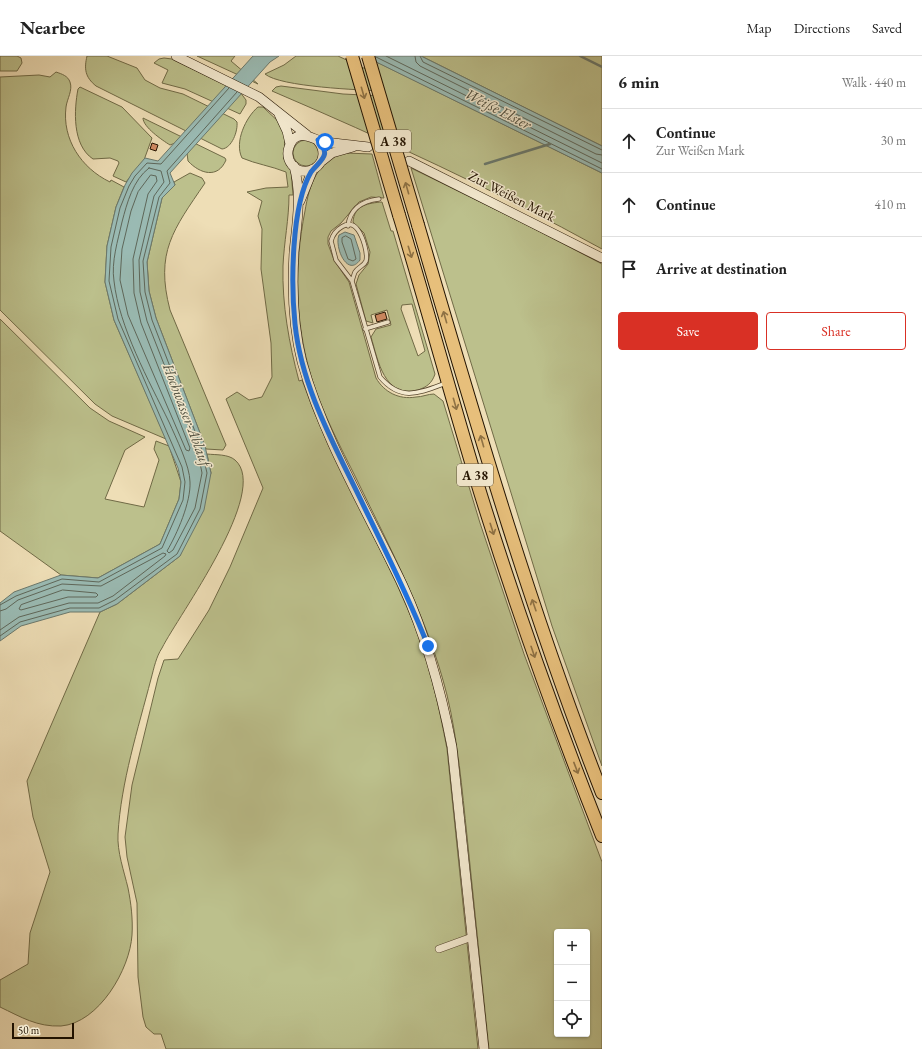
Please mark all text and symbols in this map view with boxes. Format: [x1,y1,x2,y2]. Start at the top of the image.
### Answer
text: Nearbee [20,15,85,40]
text: Map [746,19,772,37]
text: Directions [794,19,850,37]
text: Saved [872,19,902,37]
text: 6 min [618,71,659,93]
text: Walk · 440 m [842,74,906,91]
water label: Weiße Elster [462,84,536,134]
one-way arrow [360,87,367,100]
text: Continue [656,123,716,142]
road number: A 38 [375,130,411,152]
icon: ahead [618,130,640,152]
text: 30 m [881,132,906,149]
route start [316,133,334,151]
text: Zur Weißen Mark [656,142,745,159]
street label: Zur Weißen Mark [465,166,559,226]
one-way arrow [403,181,410,194]
icon: ahead [618,194,640,216]
text: Continue [656,195,716,214]
text: 410 m [875,196,906,213]
one-way arrow [407,246,414,259]
icon: arrive [618,258,640,280]
text: Arrive at destination [656,259,787,278]
one-way arrow [441,310,448,323]
button: Save [618,312,758,350]
button: Share [766,312,906,350]
water label: Hochwasser-Ablauf [159,360,217,472]
one-way arrow [452,397,459,410]
one-way arrow [478,435,485,448]
road number: A 38 [457,464,493,486]
one-way arrow [489,522,496,535]
one-way arrow [530,599,537,612]
route end [419,637,437,655]
one-way arrow [530,645,538,657]
one-way arrow [572,762,580,774]
map controls [554,929,590,1037]
button: + [554,929,590,965]
button: − [554,965,590,1001]
button: locate [554,1001,590,1037]
scale bar [12,1021,74,1040]
text: 50 m [18,1023,39,1037]

